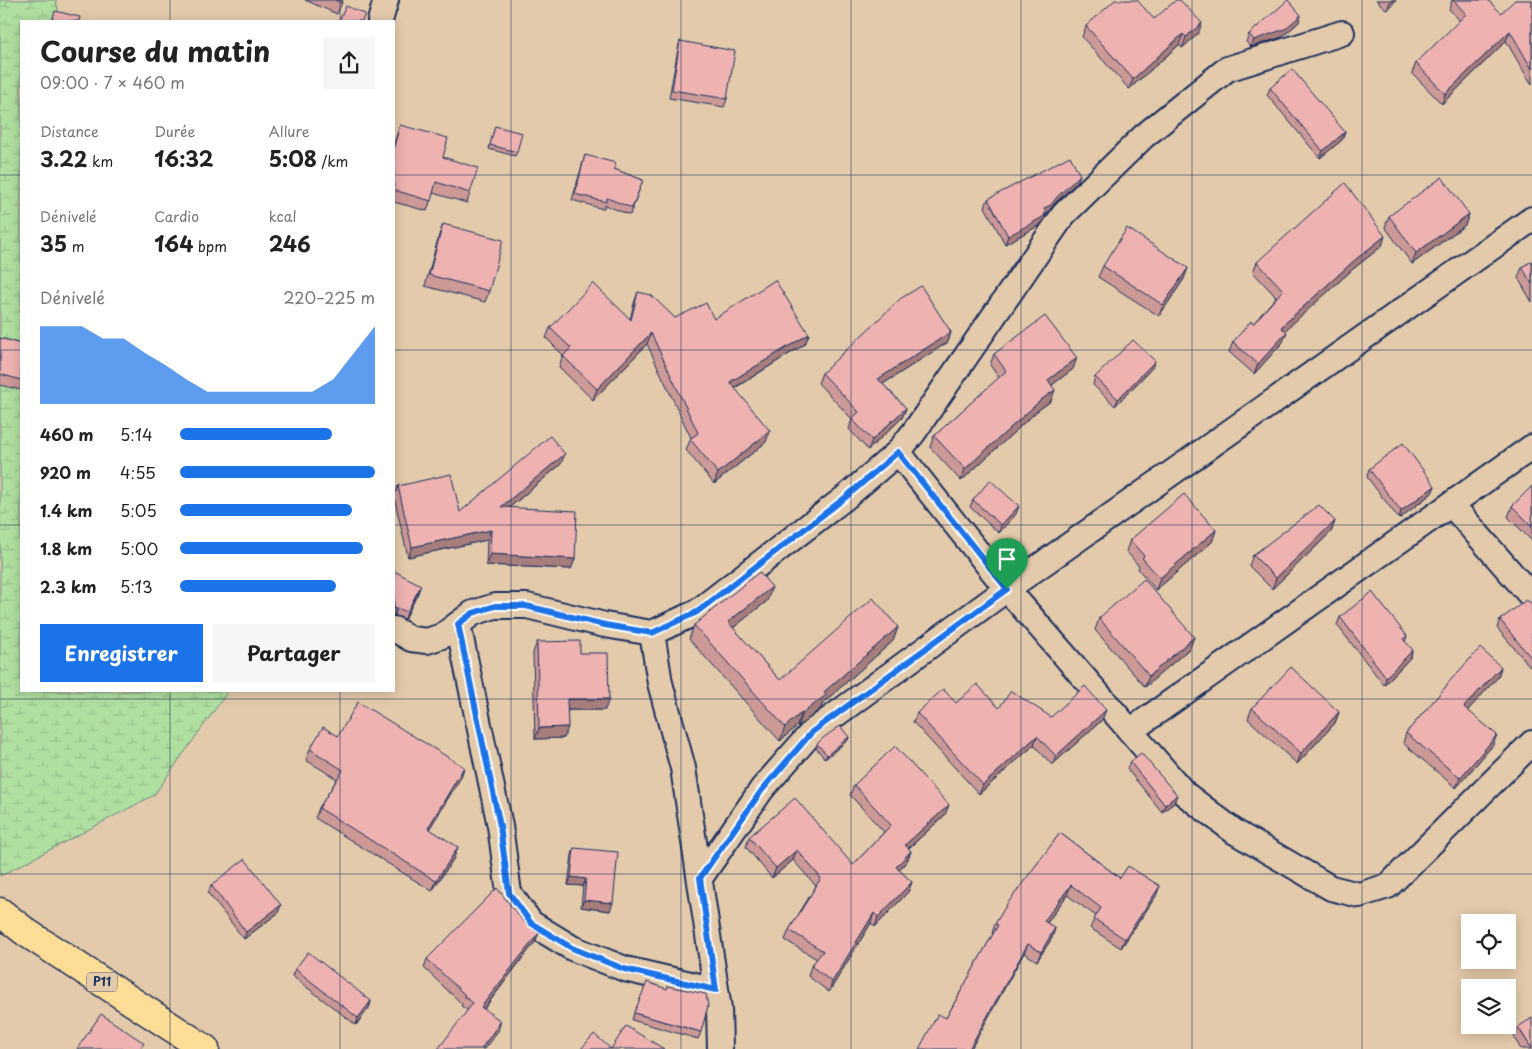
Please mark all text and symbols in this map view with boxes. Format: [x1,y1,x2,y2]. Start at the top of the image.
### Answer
text: Course du matin [40,29,270,72]
button: share [323,37,375,89]
text: 09:00 · 7 × 460 m [40,70,185,94]
text: Distance [40,121,99,142]
text: Durée [154,121,195,142]
text: Allure [269,121,309,142]
text: 3.22 [40,142,88,174]
text: 16:32 [154,142,213,174]
text: 5:08 [269,142,317,174]
text: km [88,151,113,172]
text: /km [317,151,348,172]
text: Dénivelé [40,206,97,227]
text: Cardio [154,206,199,227]
text: kcal [269,206,297,227]
text: 35 [40,227,67,259]
text: 164 [154,227,193,259]
text: 246 [269,227,311,259]
text: m [67,236,84,257]
text: bpm [193,236,227,257]
text: Dénivelé [40,285,105,309]
text: 220–225 m [283,285,375,309]
text: 460 m [40,422,93,446]
text: 5:14 [120,422,153,446]
text: 920 m [40,460,91,484]
text: 4:55 [120,460,156,484]
text: 1.4 km [40,498,92,522]
text: 5:05 [120,498,157,522]
text: 1.8 km [40,536,92,560]
text: 5:00 [120,536,158,560]
pin [986,538,1028,589]
icon: arrive [993,545,1021,573]
text: 2.3 km [40,574,96,598]
text: 5:13 [120,574,153,598]
button: Enregistrer [40,624,203,682]
button: Partager [213,624,375,682]
map controls [1461,914,1516,1034]
button: locate [1461,914,1516,969]
road number: P11 [87,972,117,992]
button: layers [1461,979,1516,1034]

